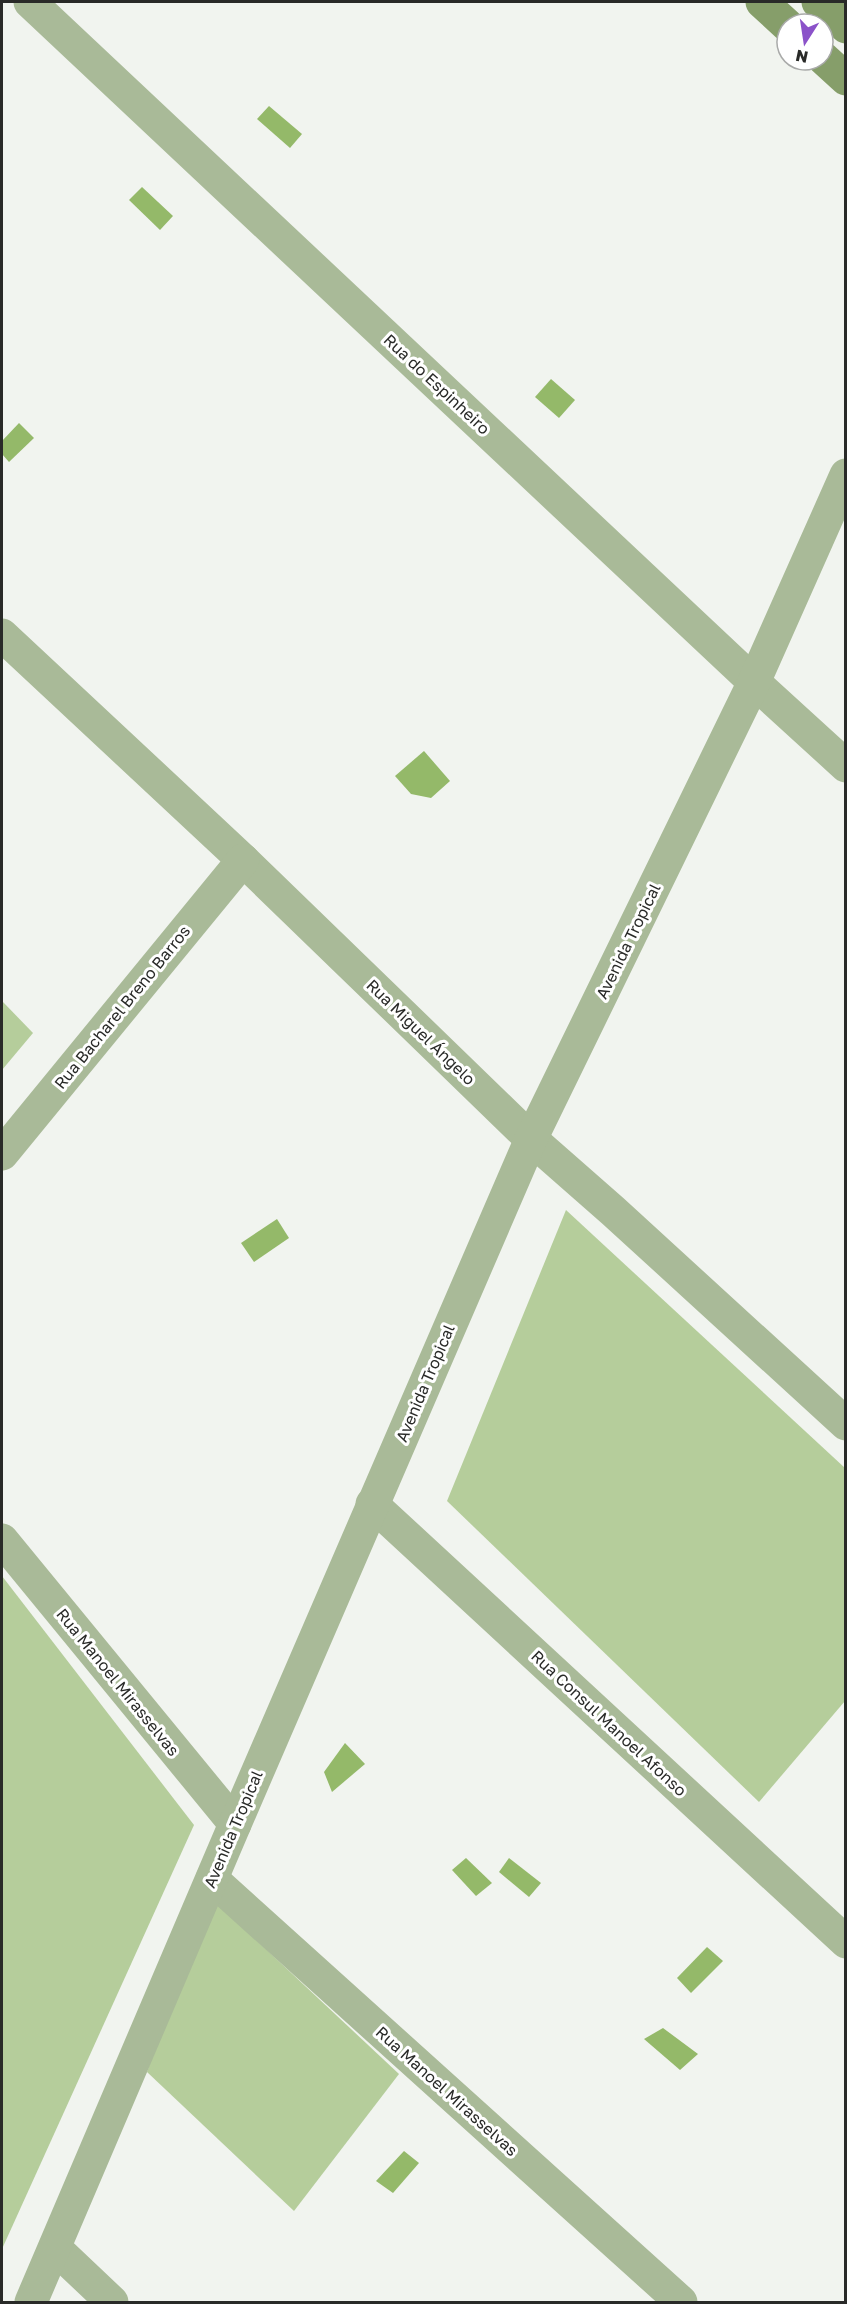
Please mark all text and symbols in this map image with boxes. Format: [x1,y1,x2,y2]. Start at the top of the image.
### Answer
north arrow [775,12,835,72]
text: N [794,46,810,68]
street label: Rua do Espinheiro [380,330,494,438]
street label: Avenida Tropical [591,880,665,1002]
street label: Rua Bacharel Breno Barros [50,921,194,1093]
street label: Rua Miguel Ángelo [362,975,480,1089]
street label: Avenida Tropical [391,1321,459,1445]
street label: Rua Manoel Mirasselvas [52,1604,184,1760]
street label: Rua Consul Manoel Afonso [527,1646,691,1800]
street label: Avenida Tropical [199,1767,267,1891]
street label: Rua Manoel Mirasselvas [372,2022,522,2160]

